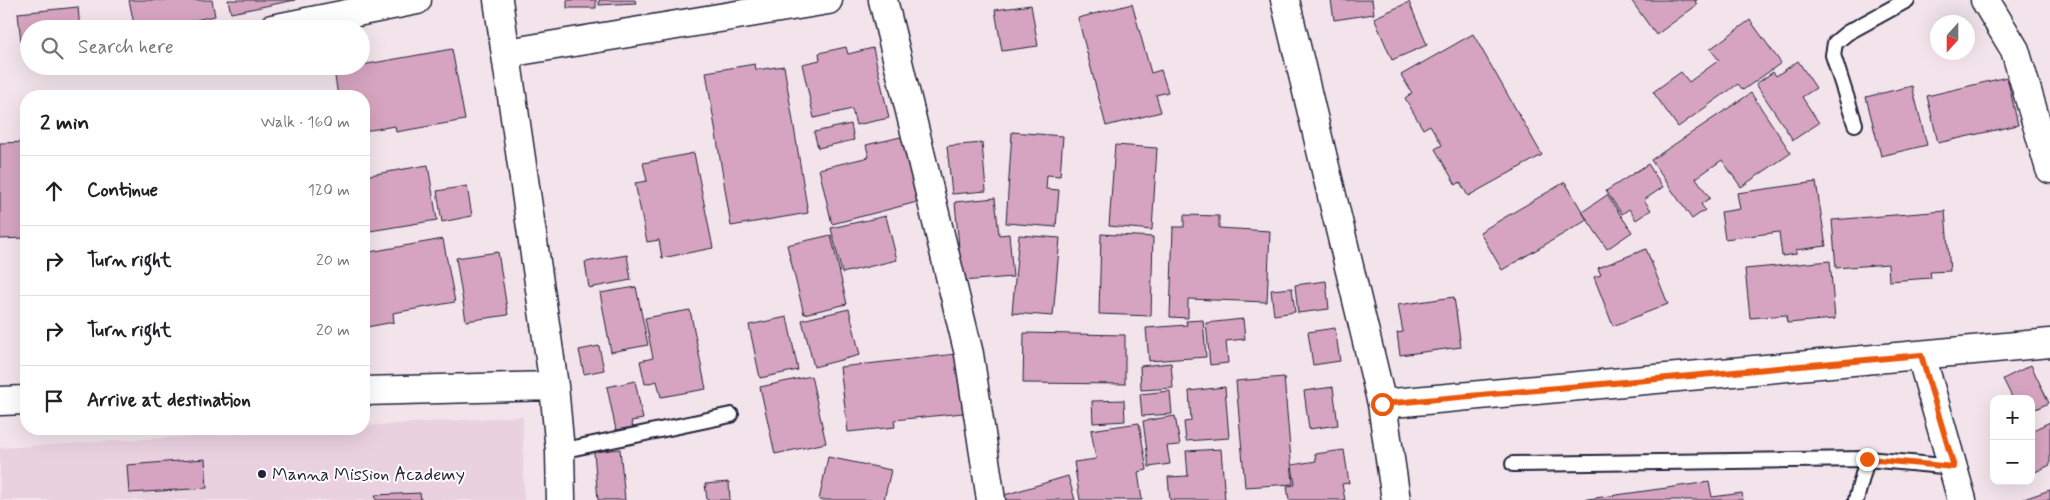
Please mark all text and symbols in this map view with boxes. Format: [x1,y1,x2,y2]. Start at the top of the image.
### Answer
north arrow [1930,15,1975,60]
search box [20,20,370,75]
icon: search [38,34,66,62]
text: Search here [78,35,174,60]
text: 2 min [40,109,89,137]
text: Walk · 160 m [260,112,350,133]
icon: ahead [40,177,68,205]
text: Continue [87,178,158,203]
text: 120 m [308,180,350,201]
icon: right [40,247,68,275]
text: Turn right [87,248,171,273]
text: 20 m [316,250,350,271]
icon: right [40,317,68,345]
text: Turn right [87,318,171,343]
text: 20 m [316,320,350,341]
icon: arrive [40,387,68,415]
text: Arrive at destination [87,388,251,413]
route start [1371,393,1394,416]
map controls [1990,395,2035,485]
button: + [1990,395,2035,440]
button: − [1990,440,2035,485]
route end [1856,448,1879,471]
place label: Manna Mission Academy [272,463,465,487]
marker: Manna Mission Academy [256,468,268,480]

